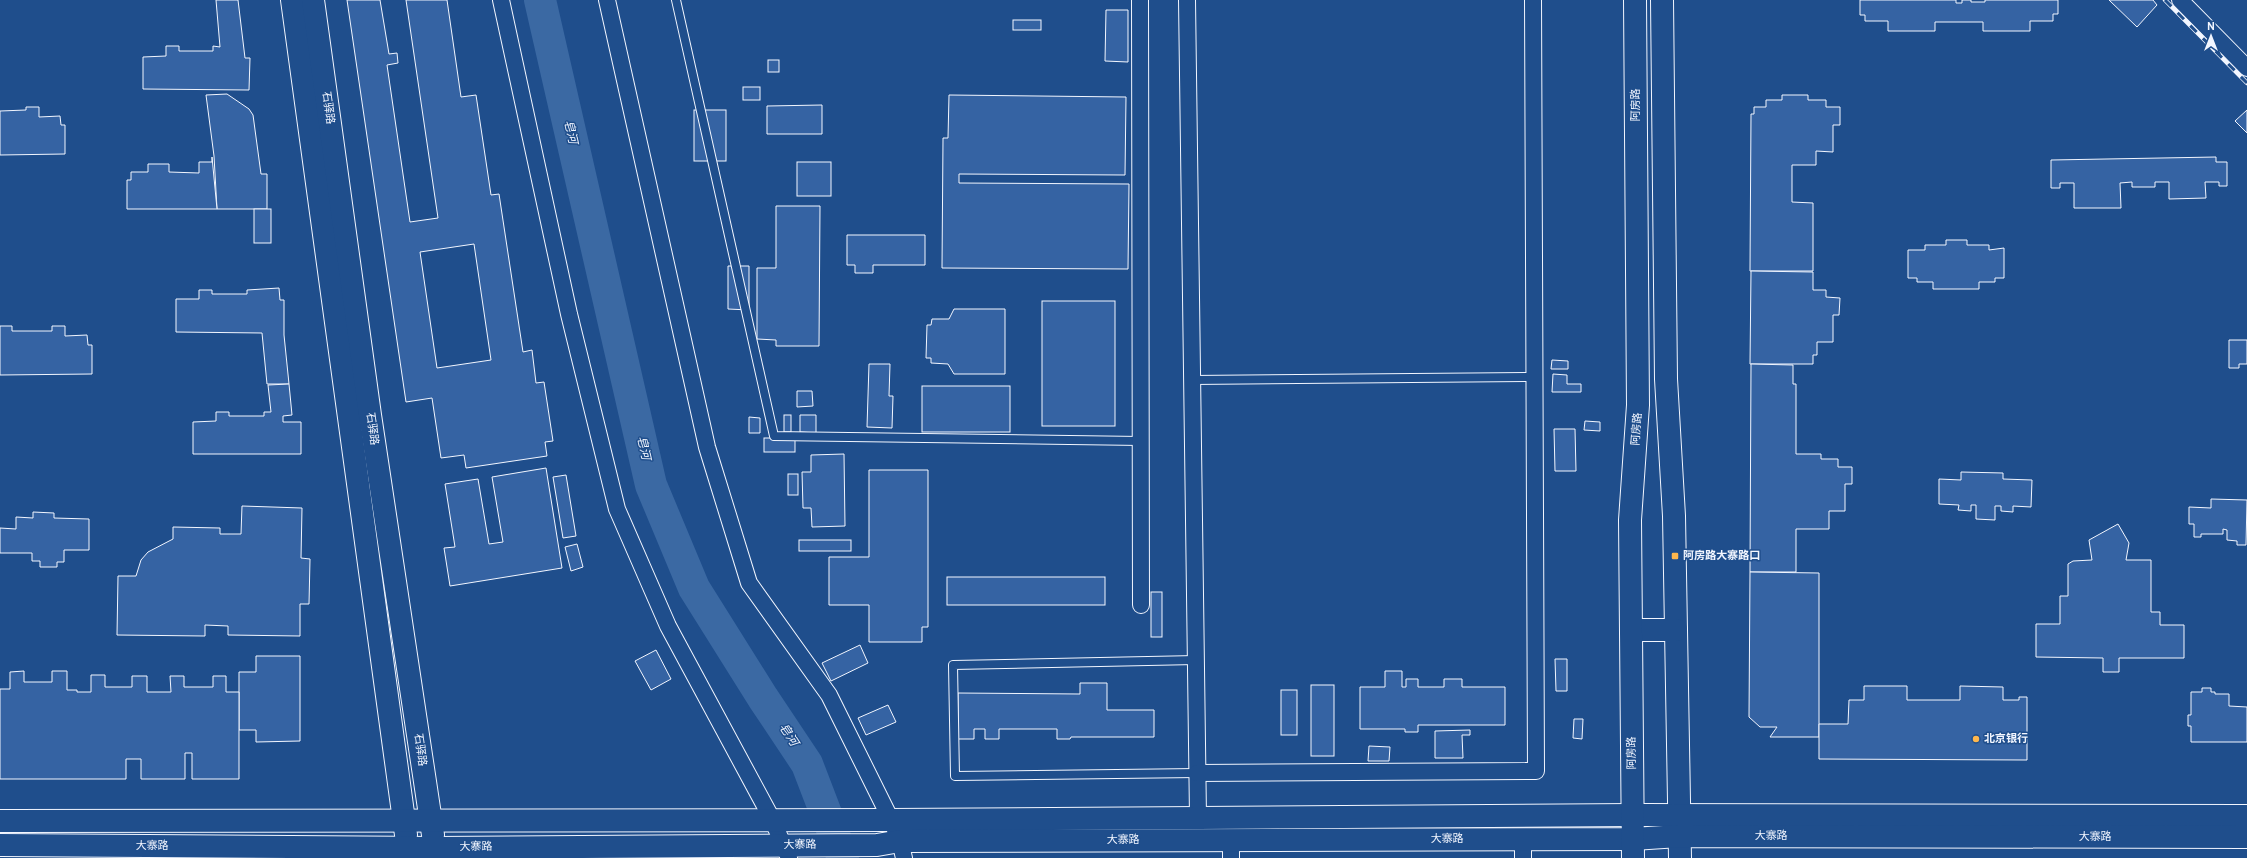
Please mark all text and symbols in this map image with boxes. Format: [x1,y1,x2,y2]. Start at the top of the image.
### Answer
north arrow [2191,16,2231,56]
text: N [2207,20,2215,34]
street label: 阿房路 [1629,89,1643,122]
street label: 石驿路 [319,91,337,125]
water label: 皂河 [560,119,581,147]
street label: 石驿路 [363,412,381,446]
street label: 阿房路 [1629,412,1645,446]
water label: 皂河 [633,435,654,463]
place label: 阿房路大寨路口 [1683,549,1760,563]
marker: 阿房路大寨路口 [1670,551,1680,561]
water label: 皂河 [775,721,802,751]
place label: 北京银行 [1984,732,2028,746]
street label: 石驿路 [411,733,429,767]
marker: 北京银行 [1971,734,1981,744]
street label: 阿房路 [1625,736,1639,770]
street label: 大寨路 [1755,829,1788,843]
street label: 大寨路 [2079,830,2112,844]
street label: 大寨路 [1431,832,1464,846]
street label: 大寨路 [1107,833,1140,847]
street label: 大寨路 [783,838,817,852]
street label: 大寨路 [136,839,169,853]
street label: 大寨路 [459,840,493,854]

